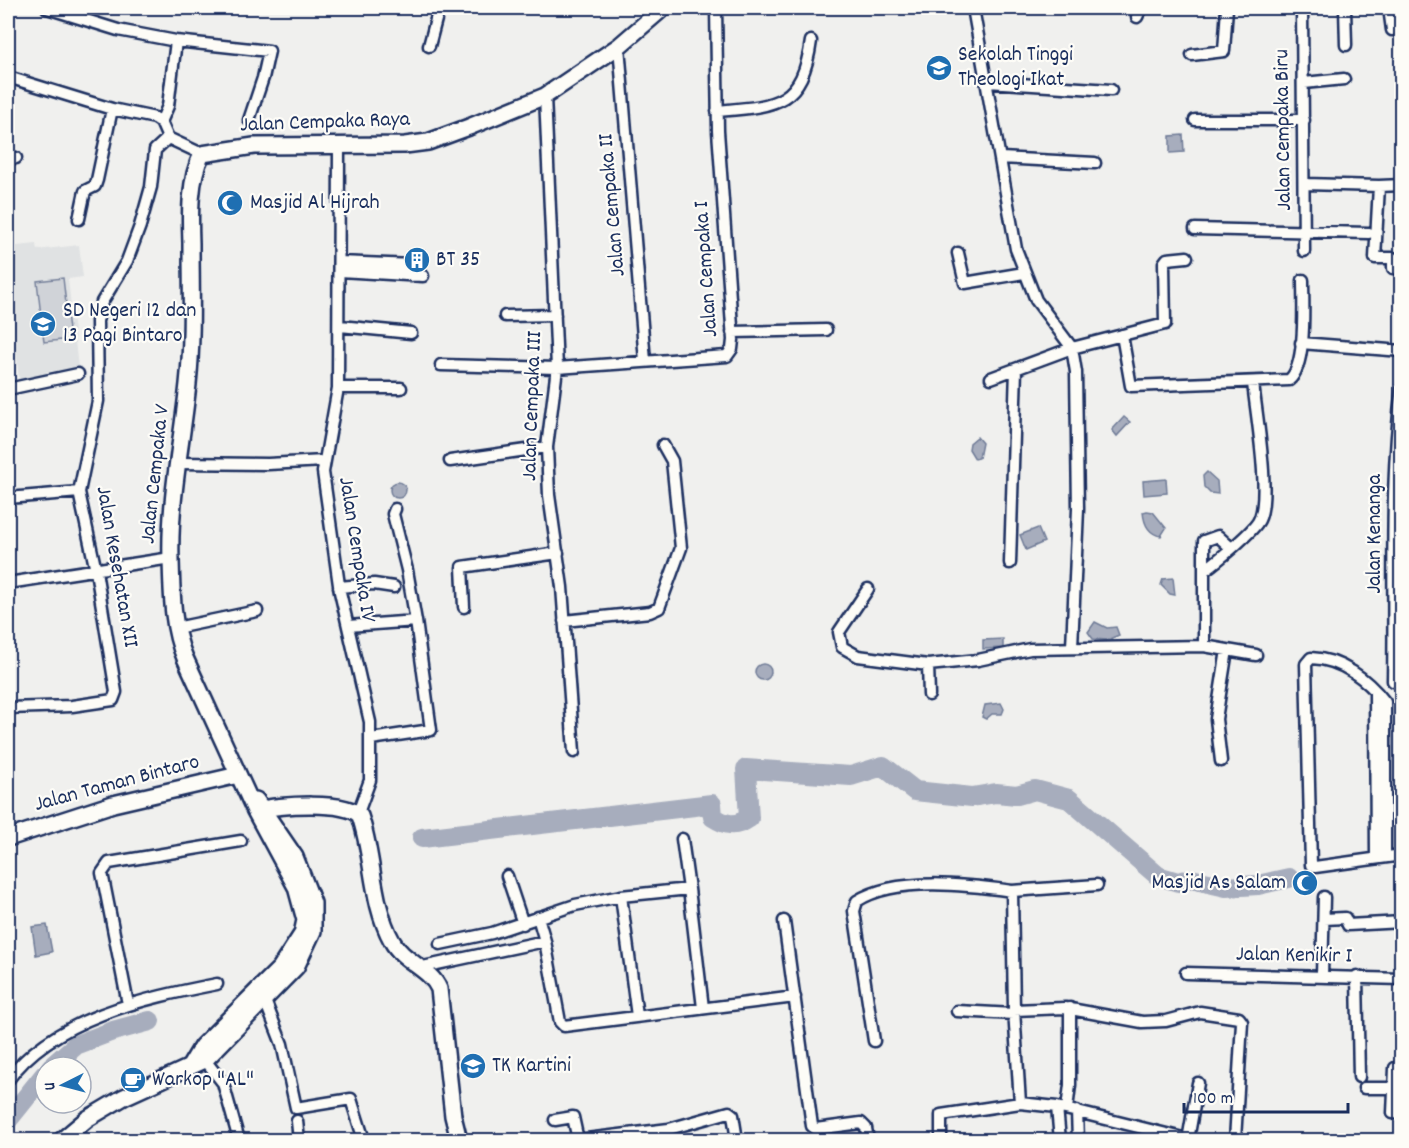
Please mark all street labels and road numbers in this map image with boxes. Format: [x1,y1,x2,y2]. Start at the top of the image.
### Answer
street label: Jalan Cempaka Biru [1267,49,1301,211]
street label: Jalan Cempaka Raya [240,105,411,141]
street label: Jalan Cempaka II [591,132,635,278]
street label: Jalan Cempaka I [687,200,727,338]
street label: Jalan Cempaka III [515,330,551,482]
street label: Jalan Cempaka V [133,402,179,545]
street label: Jalan Kenanga [1360,474,1391,594]
street label: Jalan Cempaka IV [329,475,383,625]
street label: Jalan Kesehatan XII [87,484,145,650]
street label: Jalan Taman Bintaro [31,747,203,821]
street label: Jalan Kenikir I [1236,939,1353,973]

